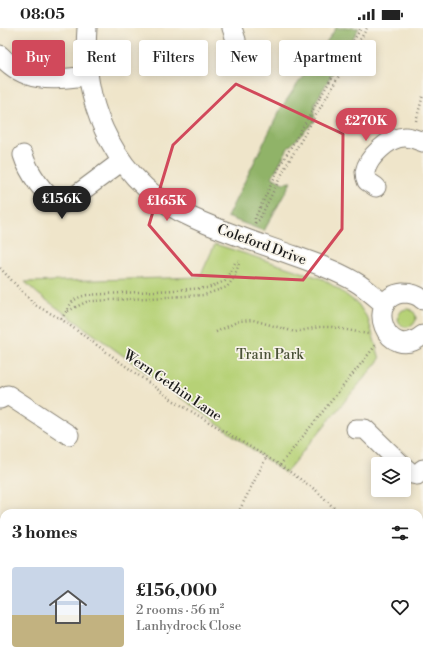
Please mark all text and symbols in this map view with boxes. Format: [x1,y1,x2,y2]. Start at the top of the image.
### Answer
text: 08:05 [20,5,65,24]
chip: Buy [12,40,65,76]
chip: Rent [73,40,131,76]
chip: Filters [139,40,208,76]
chip: New [216,40,271,76]
chip: Apartment [279,40,376,76]
pin: £270K [338,108,394,142]
text: £270K [345,113,387,129]
pin: £156K [34,186,90,220]
pin: £165K [139,188,195,222]
text: £156K [42,191,82,207]
text: £165K [147,193,187,209]
street label: Coleford Drive [215,220,309,269]
street label: Wern Gethin Lane [119,346,225,425]
park label: Train Park [236,346,304,364]
map controls [371,457,411,497]
button: layers [371,457,411,497]
text: 3 homes [12,522,77,544]
icon: filters [389,522,411,544]
text: £156,000 [136,580,217,602]
icon: home [44,583,92,631]
icon: heart [389,596,411,618]
text: 2 rooms · 56 m² [136,602,224,618]
text: Lanhydrock Close [136,618,241,634]

